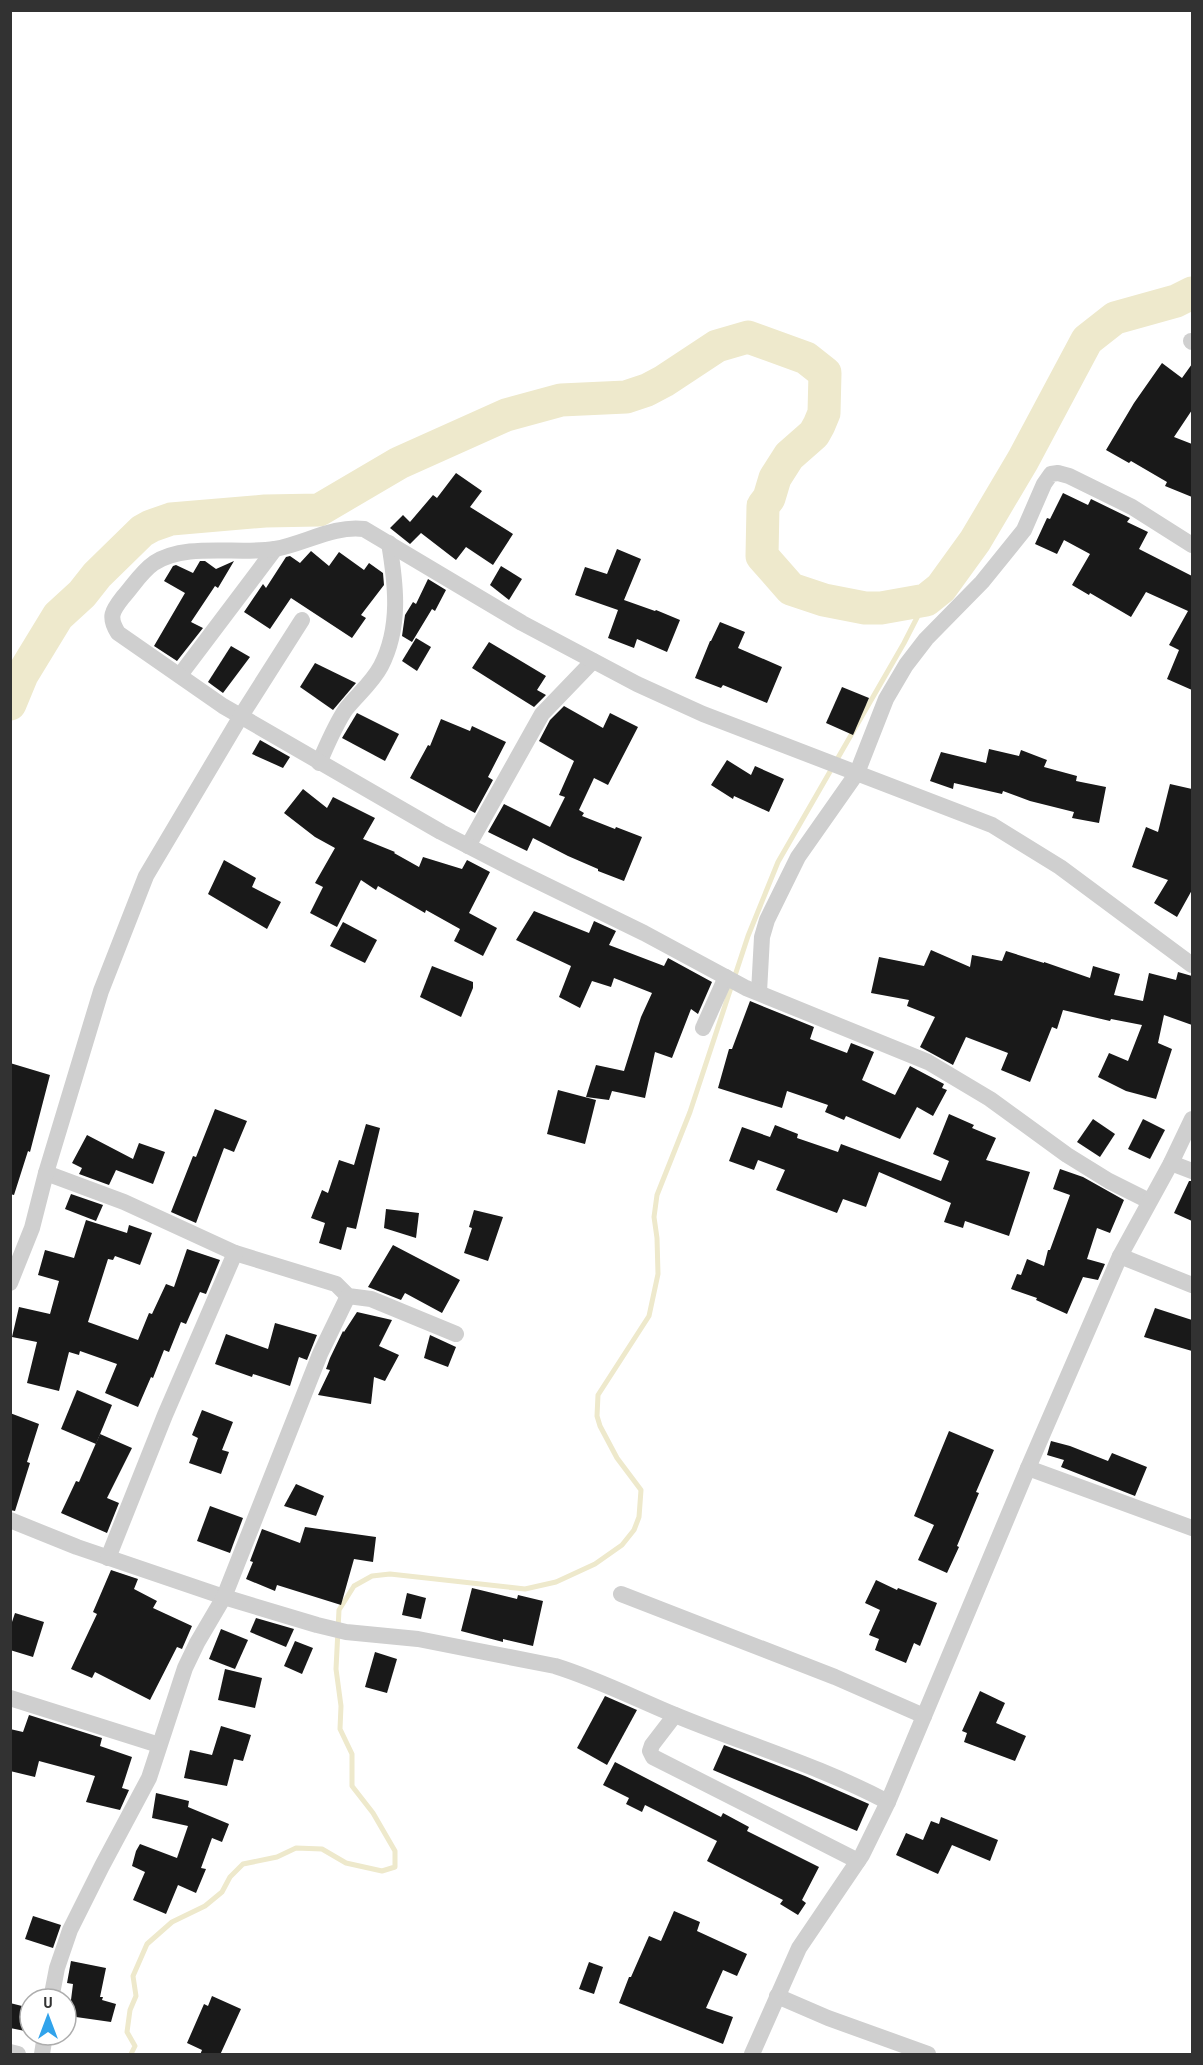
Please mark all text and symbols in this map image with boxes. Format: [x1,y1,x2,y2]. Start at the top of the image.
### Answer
north arrow [18,1987,78,2047]
text: U [43,1991,53,2013]

